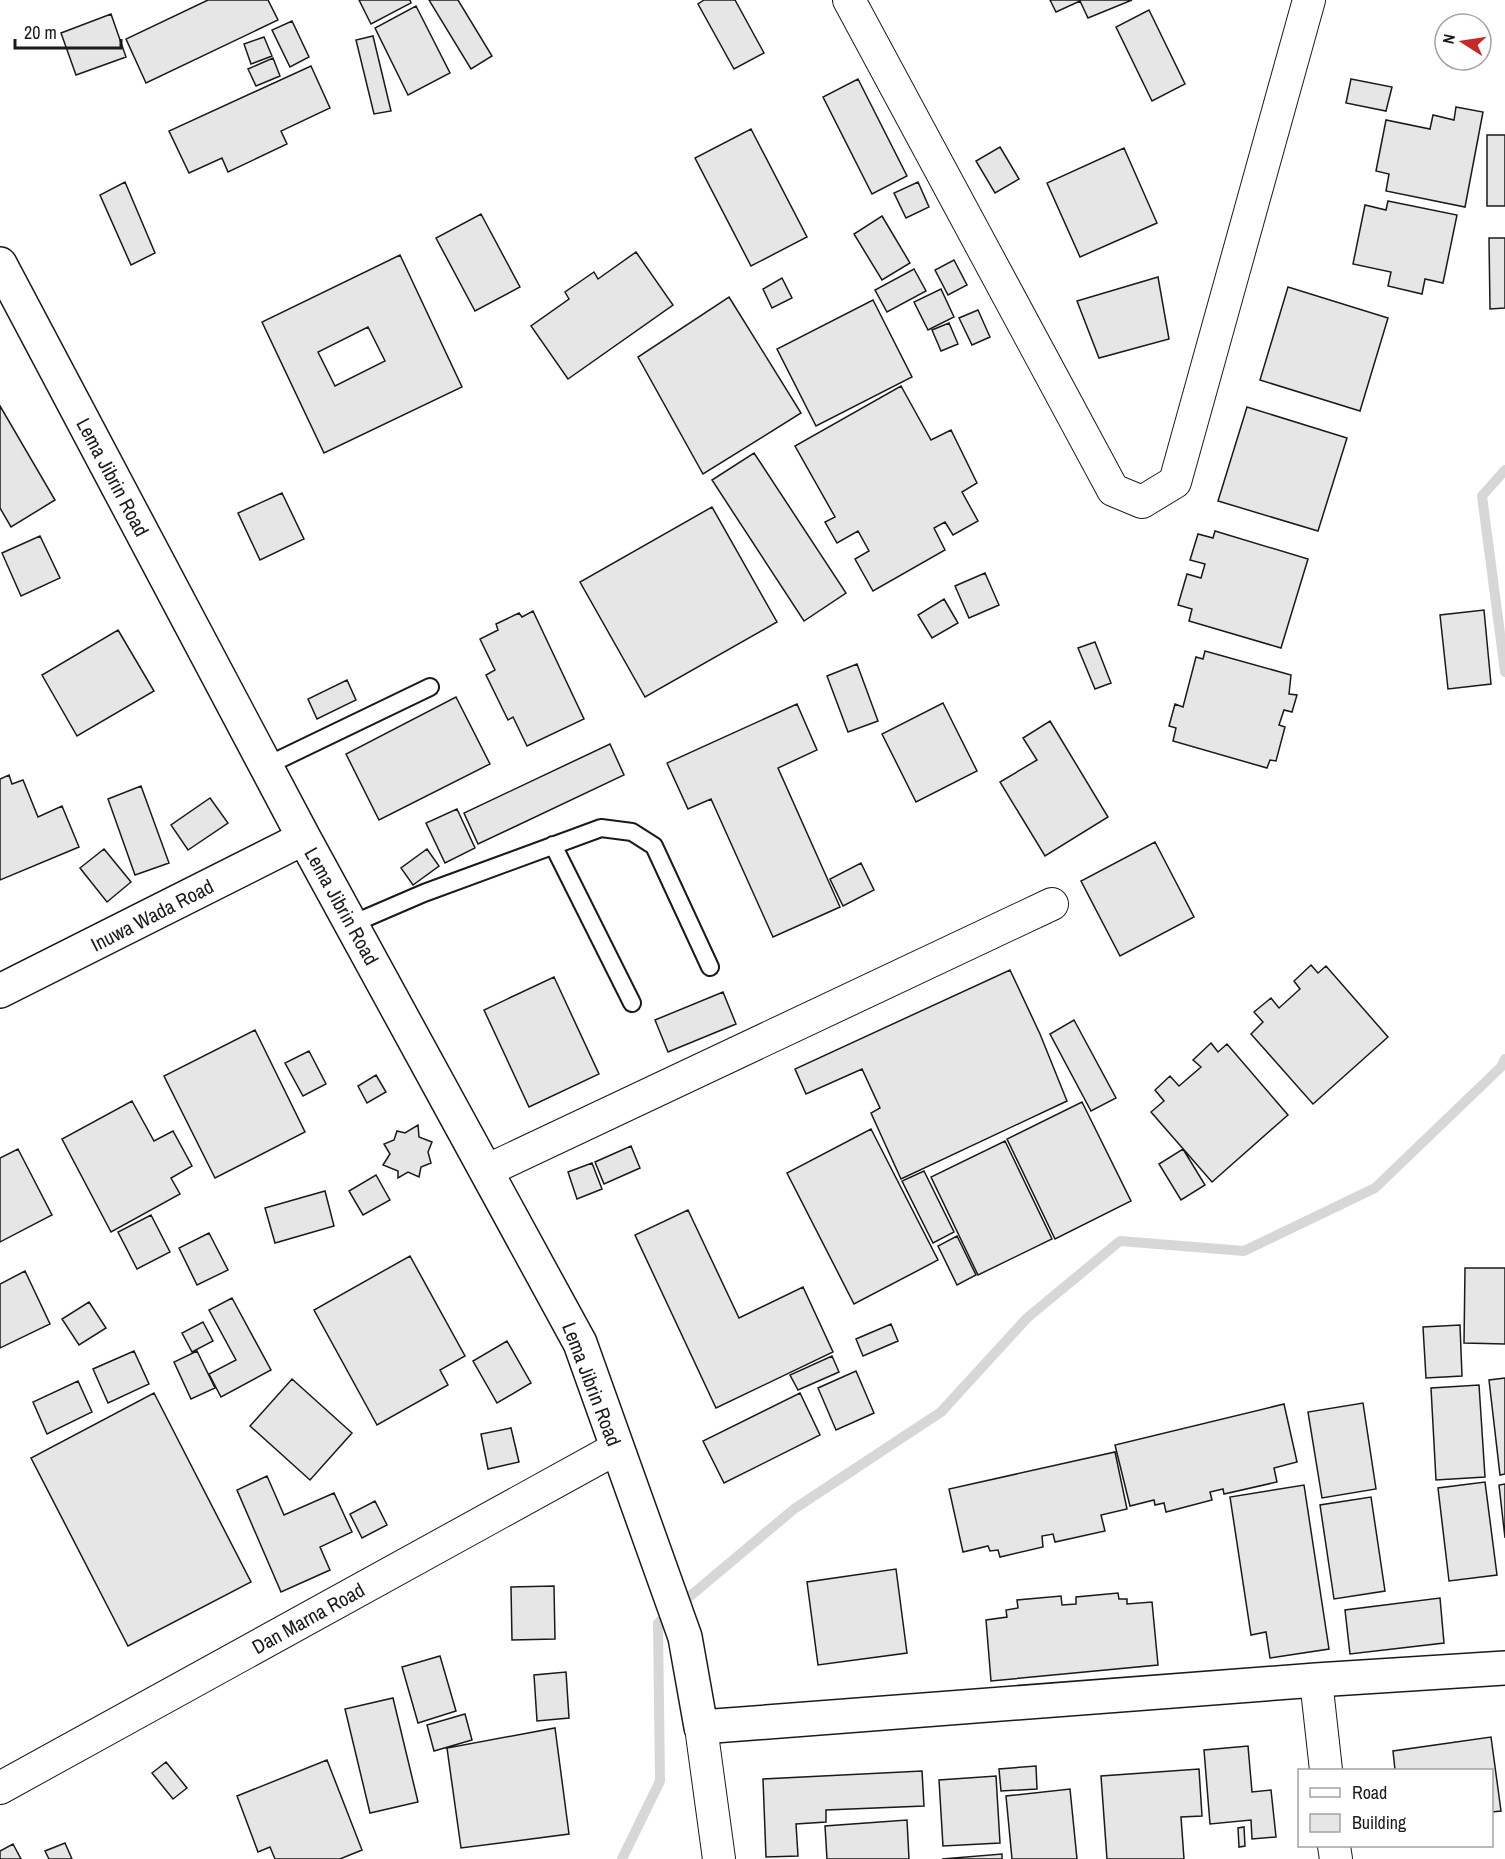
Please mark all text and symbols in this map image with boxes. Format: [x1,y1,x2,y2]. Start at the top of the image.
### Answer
scale bar [15,12,122,50]
north arrow [1433,12,1493,72]
text: 20 m [24,20,57,45]
text: N [1437,32,1460,46]
street label: Lema Jibrin Road [70,413,156,541]
street label: Lema Jibrin Road [299,842,385,970]
street label: Inuwa Wada Road [86,872,218,958]
street label: Lema Jibrin Road [556,1318,628,1450]
street label: Dan Marna Road [247,1576,369,1660]
legend [1298,1769,1493,1847]
text: Road [1352,1780,1387,1805]
text: Building [1352,1810,1407,1835]

